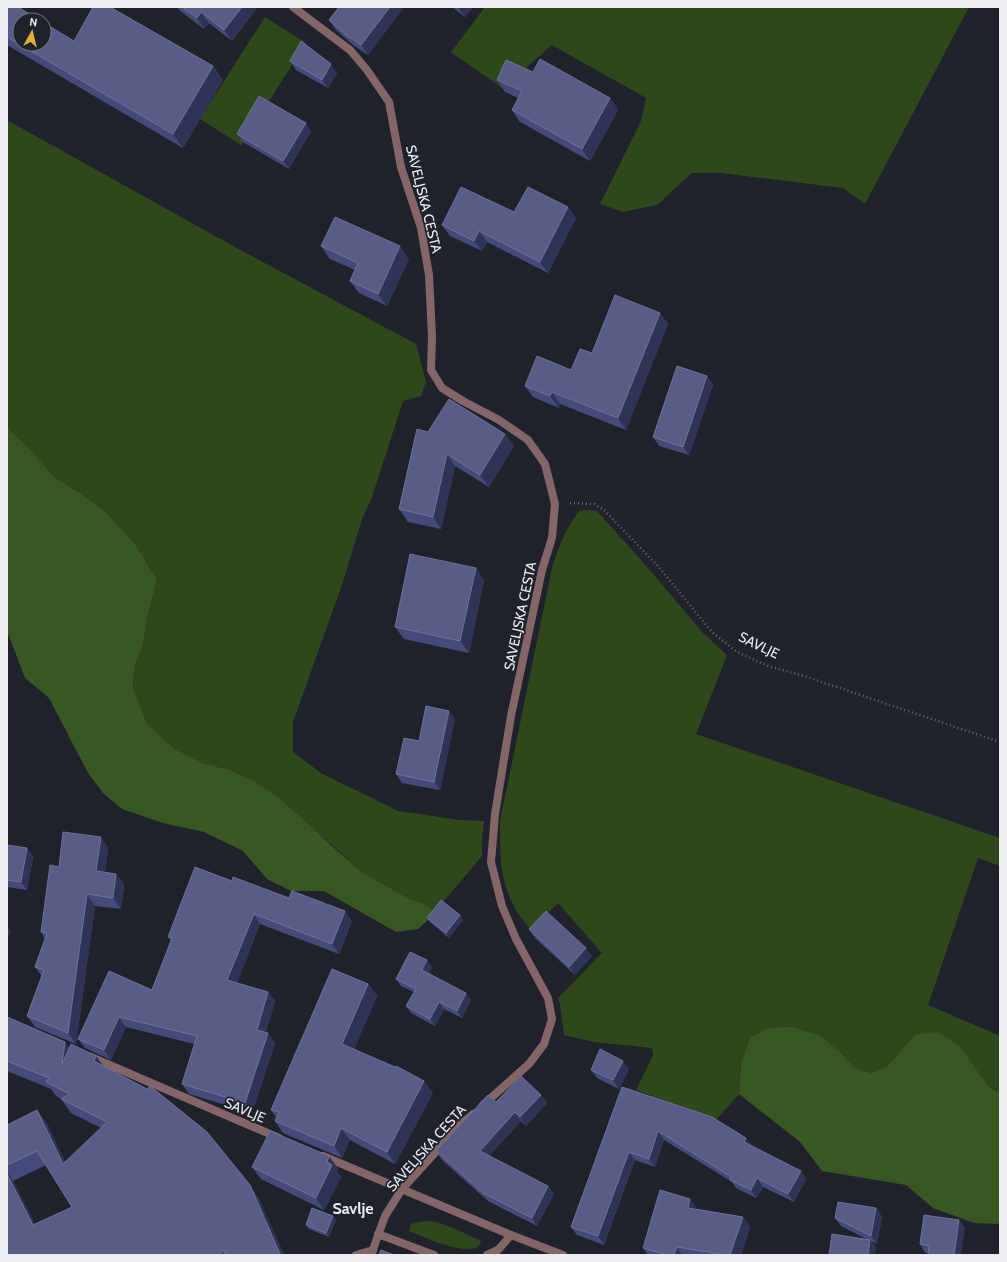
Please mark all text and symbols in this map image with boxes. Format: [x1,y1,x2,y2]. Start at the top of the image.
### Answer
north arrow [12,12,52,52]
text: N [29,15,38,30]
street label: SAVELJSKA CESTA [402,143,446,255]
street label: SAVELJSKA CESTA [500,560,540,672]
street label: SAVLJE [736,627,782,663]
street label: SAVLJE [222,1093,269,1127]
street label: SAVELJSKA CESTA [382,1101,470,1195]
district label: Savlje [332,1199,374,1218]

